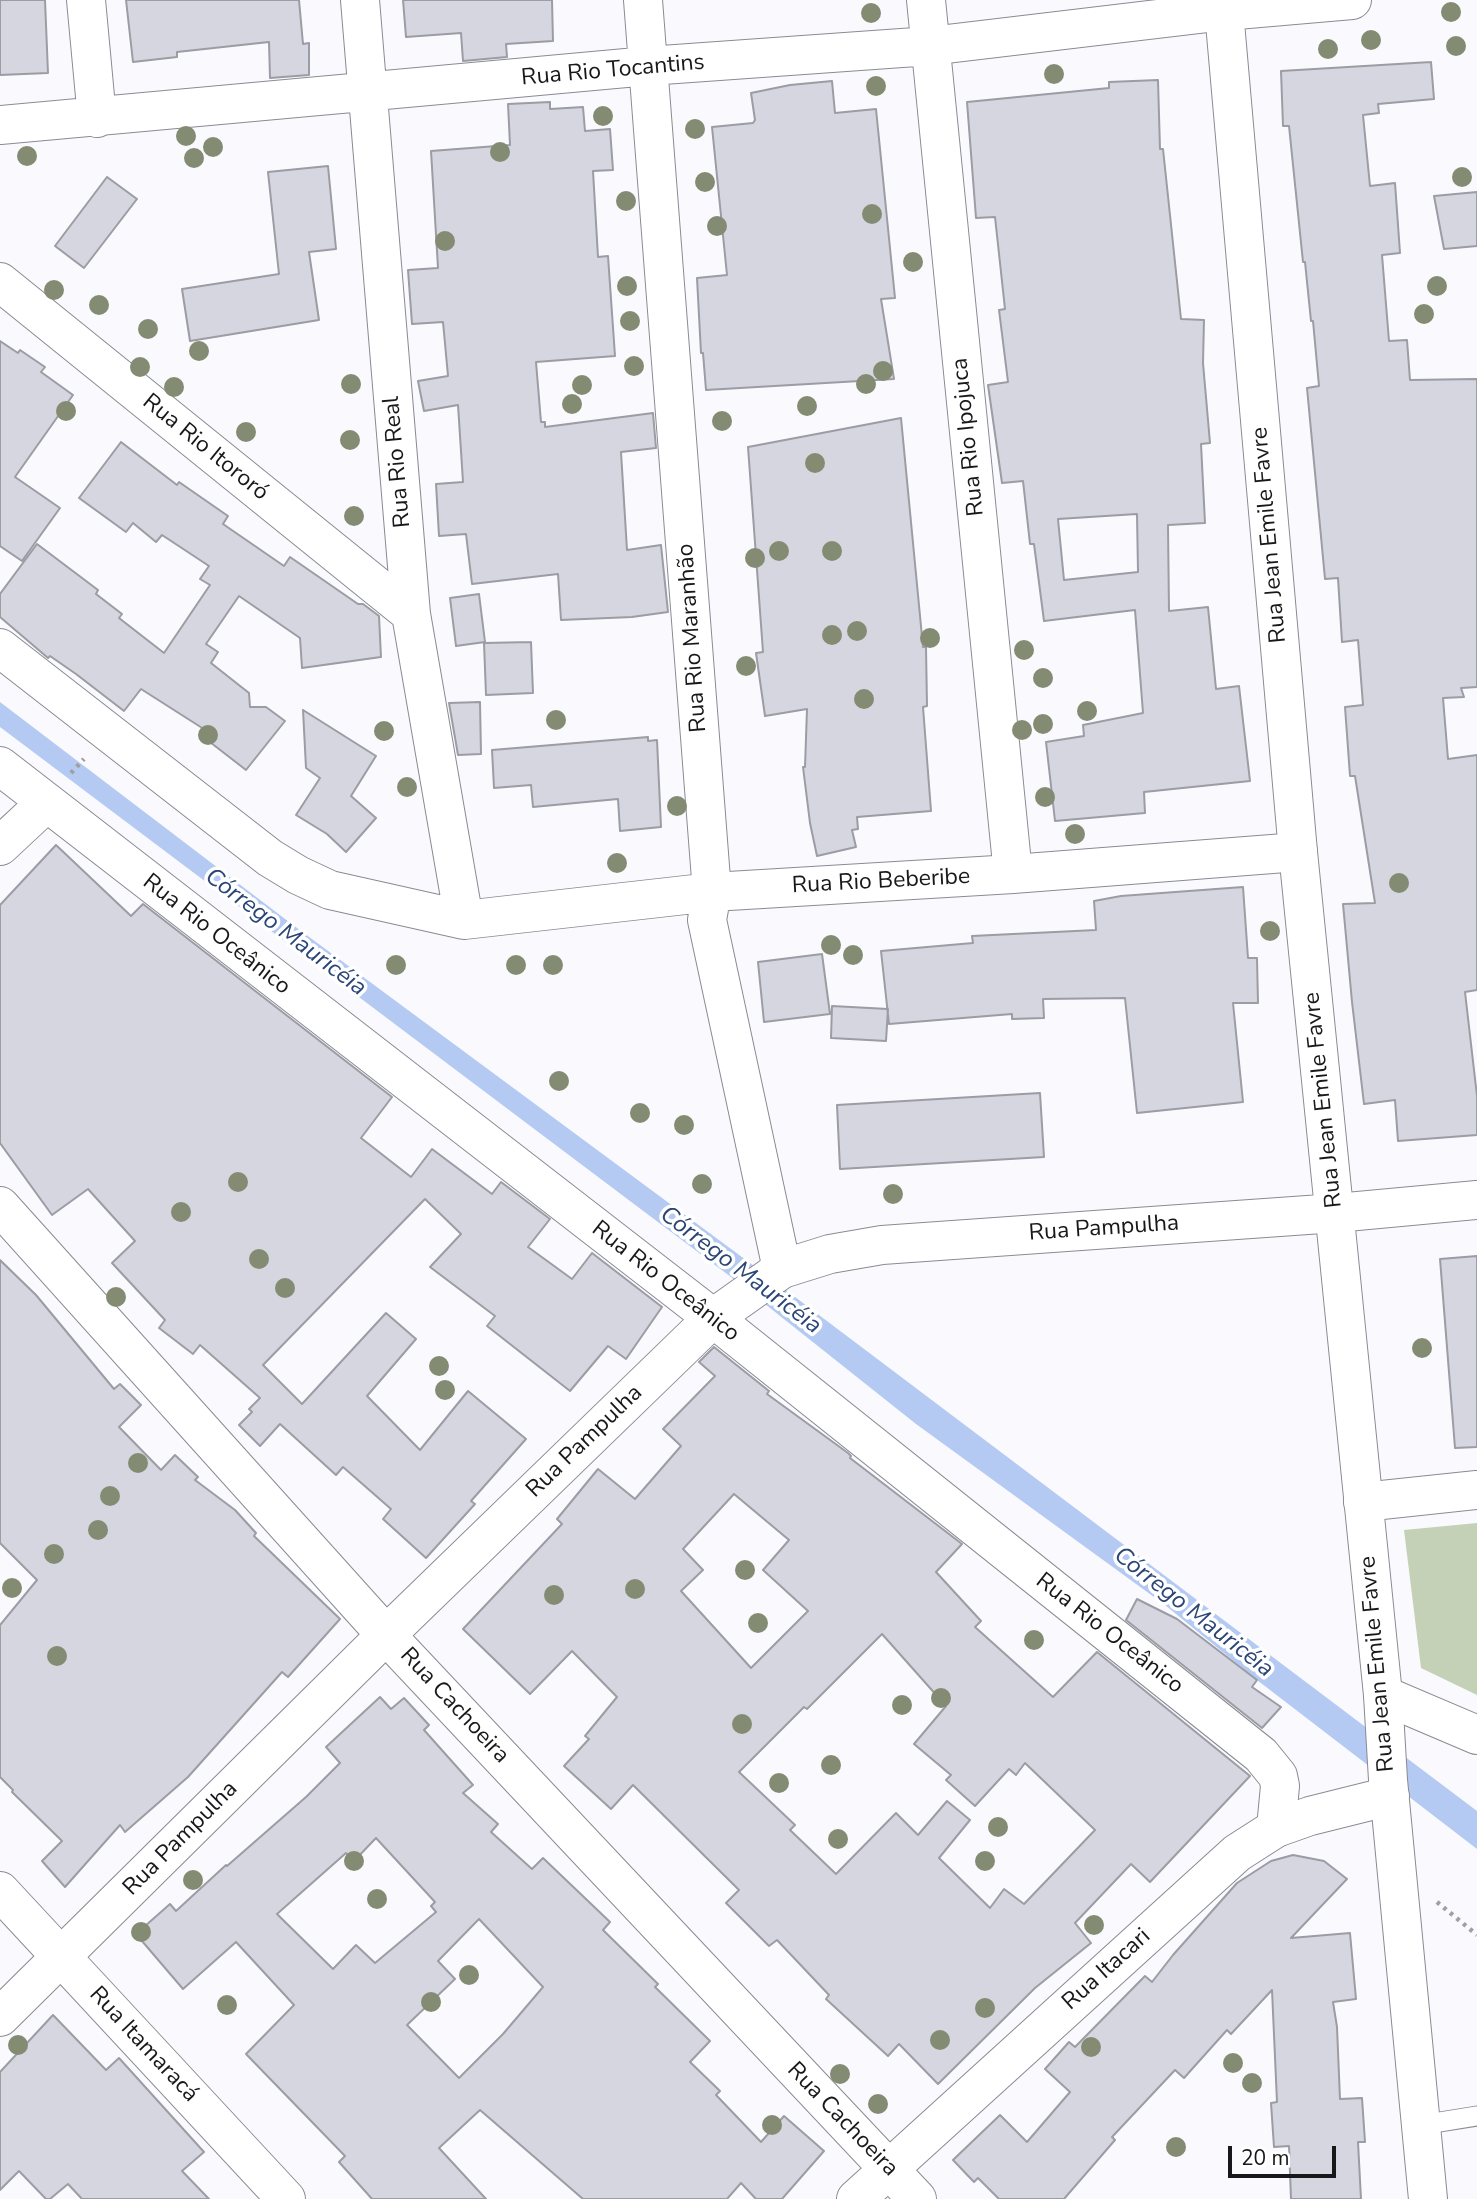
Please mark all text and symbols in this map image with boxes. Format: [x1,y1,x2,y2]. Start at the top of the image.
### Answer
street label: Rua Rio Tocantins [520,49,706,93]
street label: Rua Rio Ipojuca [947,357,991,517]
street label: Rua Rio Itororó [136,389,274,507]
street label: Rua Rio Real [378,395,418,529]
street label: Rua Jean Emile Favre [1247,426,1293,644]
street label: Rua Rio Maranhão [673,543,713,733]
water label: Córrego Mauricéia [199,863,371,1003]
street label: Rua Rio Beberibe [791,864,971,900]
street label: Rua Rio Oceânico [137,869,295,1001]
street label: Rua Jean Emile Favre [1299,991,1349,1209]
water label: Córrego Mauricéia [654,1201,826,1341]
street label: Rua Pampulha [1028,1210,1180,1248]
street label: Rua Rio Oceânico [586,1216,744,1348]
street label: Rua Pampulha [521,1380,649,1504]
water label: Córrego Mauricéia [1107,1542,1279,1684]
street label: Rua Jean Emile Favre [1355,1555,1401,1773]
street label: Rua Rio Oceânico [1030,1568,1188,1700]
street label: Rua Cachoeira [393,1642,515,1770]
street label: Rua Pampulha [118,1776,244,1902]
street label: Rua Itacari [1057,1923,1157,2017]
street label: Rua Itamaracá [83,1982,203,2108]
street label: Rua Cachoeira [781,2057,903,2183]
scale bar [1232,2132,1340,2176]
text: 20 m [1241,2144,1290,2172]

